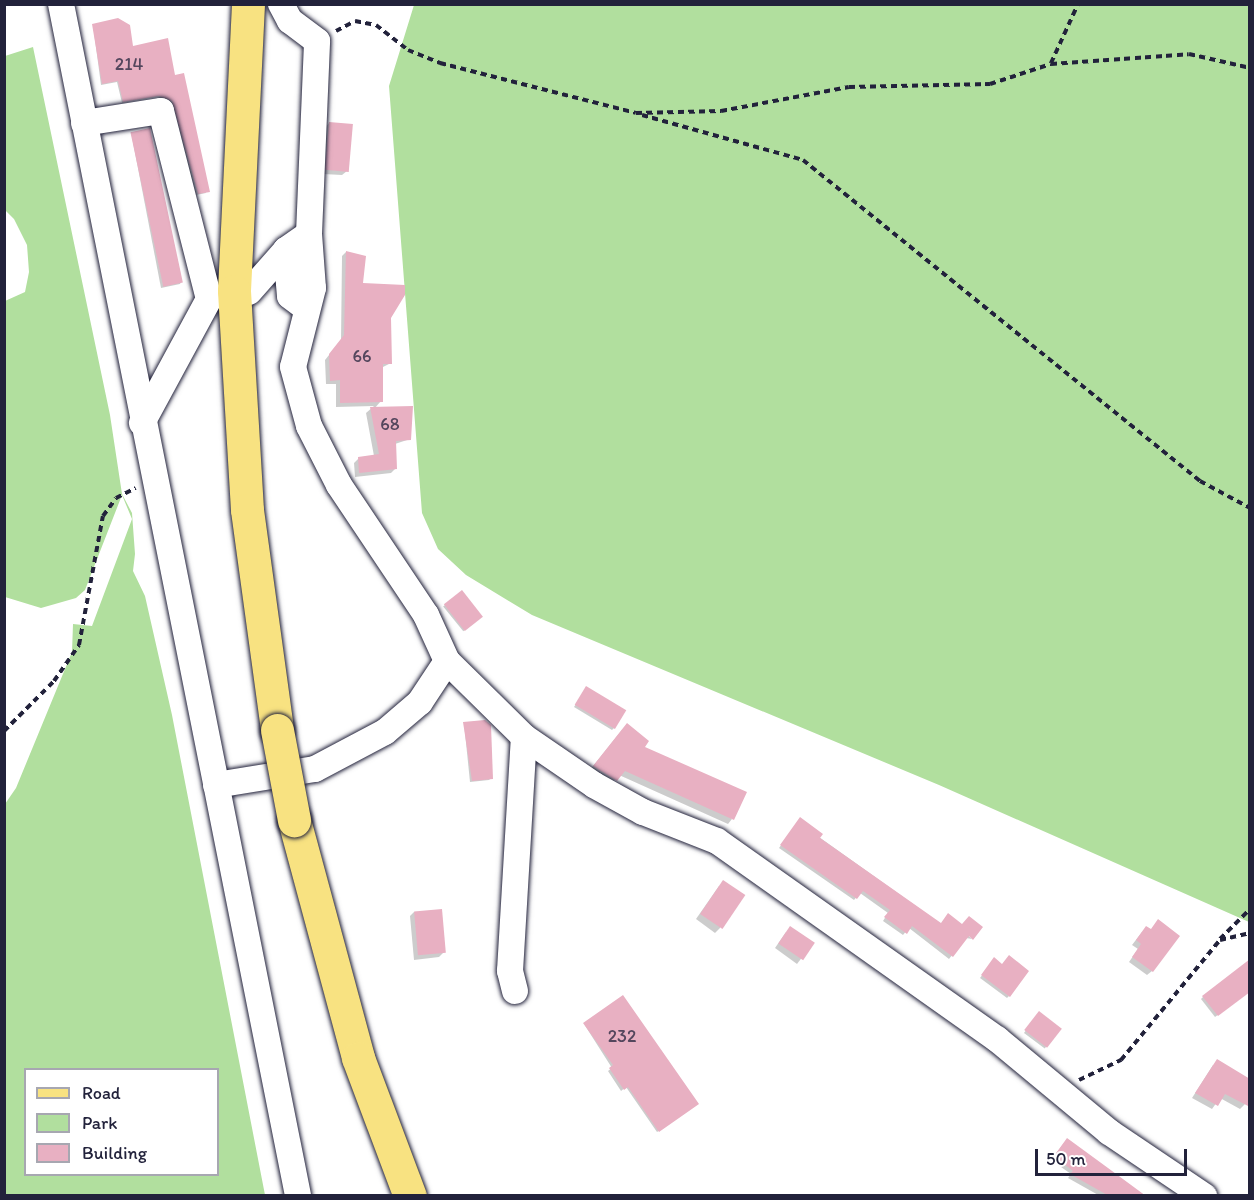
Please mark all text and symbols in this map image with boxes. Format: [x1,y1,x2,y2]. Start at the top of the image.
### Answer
house number: 214 [115,53,143,75]
house number: 66 [352,345,372,367]
house number: 68 [380,413,400,435]
house number: 232 [608,1025,636,1047]
legend [24,1068,219,1176]
text: Road [82,1082,121,1104]
text: Park [82,1112,117,1134]
scale bar [1038,1137,1190,1175]
text: Building [82,1142,147,1164]
text: 50 m [1046,1148,1086,1170]

